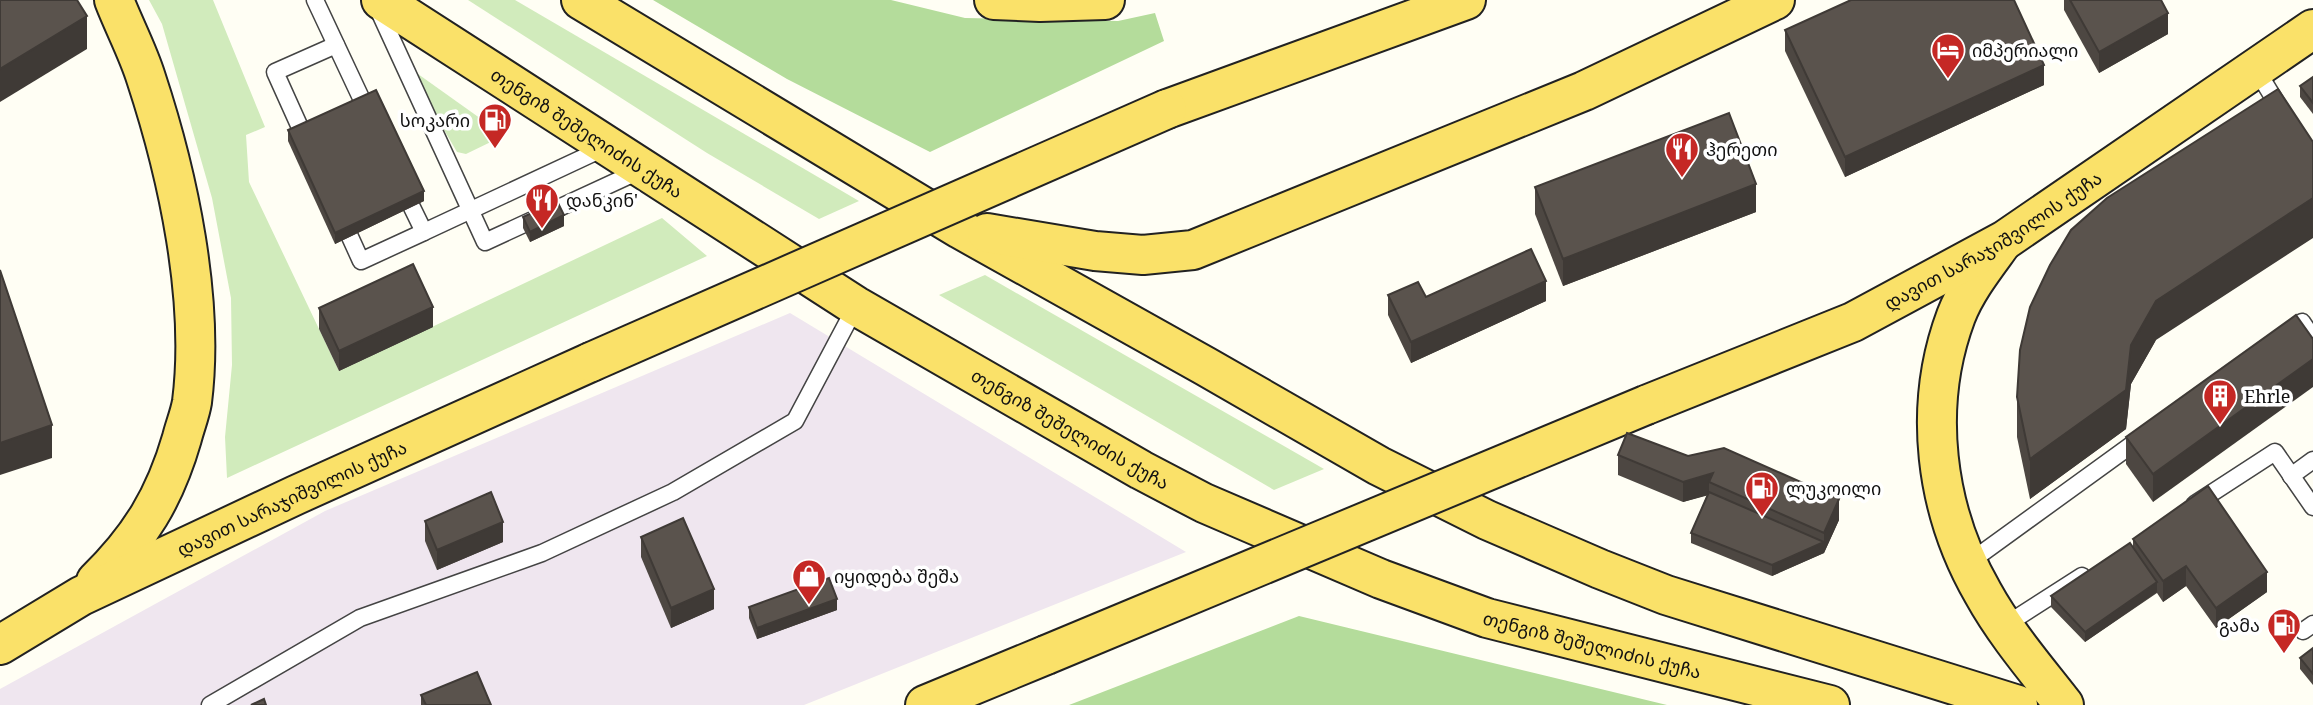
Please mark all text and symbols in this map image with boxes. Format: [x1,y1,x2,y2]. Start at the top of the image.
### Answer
hotel icon: იმპერიალი [1929,31,1967,80]
place label: იმპერიალი [1972,38,2078,62]
street label: თენგიზ შეშელიძის ქუჩა [486,62,688,203]
fuel station icon: სოკარი [476,101,514,150]
place label: სოკარი [400,108,470,132]
restaurant icon: ჰერეთი [1663,130,1701,179]
place label: ჰერეთი [1706,137,1777,161]
street label: დავით სარაჯიშვილის ქუჩა [1880,165,2106,315]
restaurant icon: დანკინ' [523,181,561,230]
place label: დანკინ' [566,188,638,212]
street label: თენგიზ შეშელიძის ქუჩა [967,363,1173,495]
building icon: Ehrle [2201,377,2239,426]
place label: Ehrle [2244,384,2290,408]
street label: დავით სარაჯიშვილის ქუჩა [173,435,410,561]
fuel station icon: ლუკოილი [1743,469,1781,518]
place label: ლუკოილი [1786,476,1881,500]
shop icon: იყიდება შეშა [790,557,828,606]
place label: იყიდება შეშა [834,564,959,588]
street label: თენგიზ შეშელიძის ქუჩა [1481,605,1704,684]
fuel station icon: გამა [2265,606,2303,655]
place label: გამა [2219,613,2260,637]

